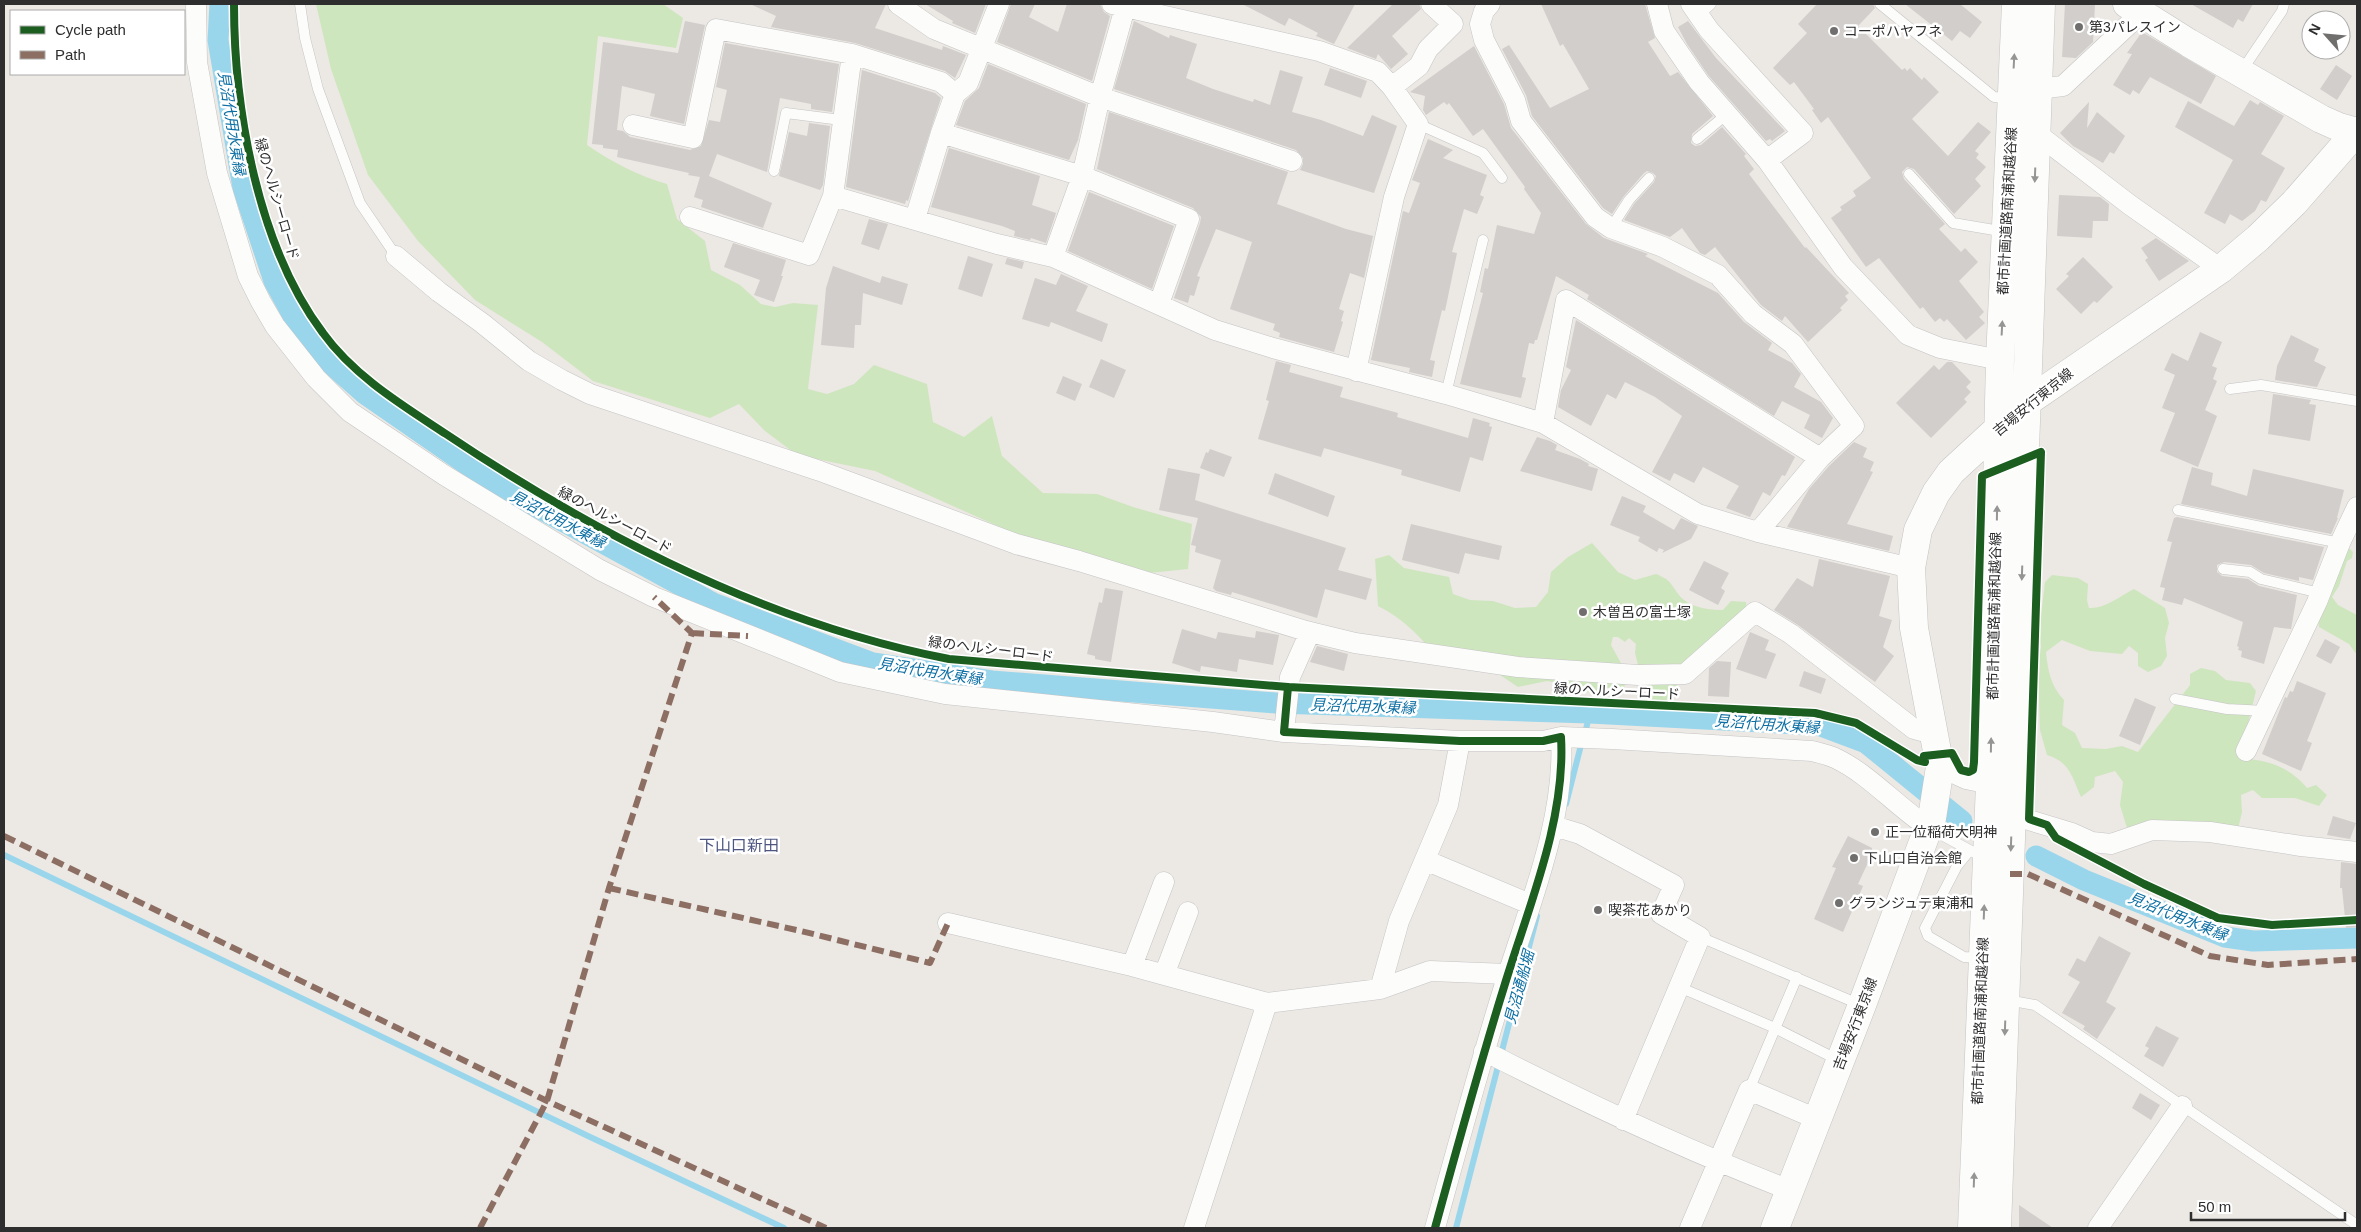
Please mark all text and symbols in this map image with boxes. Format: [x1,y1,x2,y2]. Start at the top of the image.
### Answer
legend [10,10,185,75]
north arrow [2301,10,2351,60]
place label: 第3パレスイン [2089,19,2181,35]
text: Cycle path [55,21,126,38]
marker: 第3パレスイン [2073,21,2085,33]
text: N [2305,21,2324,37]
place label: コーポハヤフネ [1844,23,1942,39]
marker: コーポハヤフネ [1828,25,1840,37]
text: Path [55,46,86,63]
one-way arrow [2010,52,2018,68]
water label: 見沼代用水東縁 [215,70,249,178]
street label: 都市計画道路南浦和越谷線 [1995,127,2019,295]
street label: 緑のヘルシーロード [252,136,302,262]
one-way arrow [2030,167,2038,183]
one-way arrow [1998,320,2006,336]
street label: 吉場安行東京線 [1990,365,2076,439]
street label: 緑のヘルシーロード [556,483,674,557]
water label: 見沼代用水東縁 [508,487,610,552]
one-way arrow [1993,504,2001,520]
street label: 都市計画道路南浦和越谷線 [1985,532,2003,700]
one-way arrow [2017,566,2025,582]
place label: 木曽呂の富士塚 [1593,604,1691,620]
marker: 木曽呂の富士塚 [1577,606,1589,618]
street label: 緑のヘルシーロード [927,633,1055,665]
water label: 見沼代用水東縁 [877,654,985,688]
street label: 緑のヘルシーロード [1554,680,1680,702]
water label: 見沼代用水東縁 [1310,696,1418,716]
water label: 見沼代用水東縁 [1714,712,1822,736]
one-way arrow [1987,737,1995,753]
place label: 正一位稲荷大明神 [1885,824,1997,840]
marker: 正一位稲荷大明神 [1869,826,1881,838]
district label: 下山口新田 [699,837,779,854]
one-way arrow [2007,837,2015,853]
place label: 下山口自治会館 [1864,850,1962,866]
marker: 下山口自治会館 [1848,852,1860,864]
water label: 見沼代用水東縁 [2126,888,2232,944]
place label: グランジュテ東浦和 [1849,895,1974,911]
marker: グランジュテ東浦和 [1833,897,1845,909]
place label: 喫茶花あかり [1608,902,1692,918]
marker: 喫茶花あかり [1592,904,1604,916]
one-way arrow [1981,904,1989,920]
street label: 都市計画道路南浦和越谷線 [1969,937,1991,1105]
water label: 見沼通船堀 [1501,947,1537,1025]
street label: 吉場安行東京線 [1830,975,1880,1073]
one-way arrow [2000,1020,2008,1036]
one-way arrow [1970,1171,1978,1187]
scale bar [2191,1190,2345,1222]
text: 50 m [2198,1198,2231,1215]

